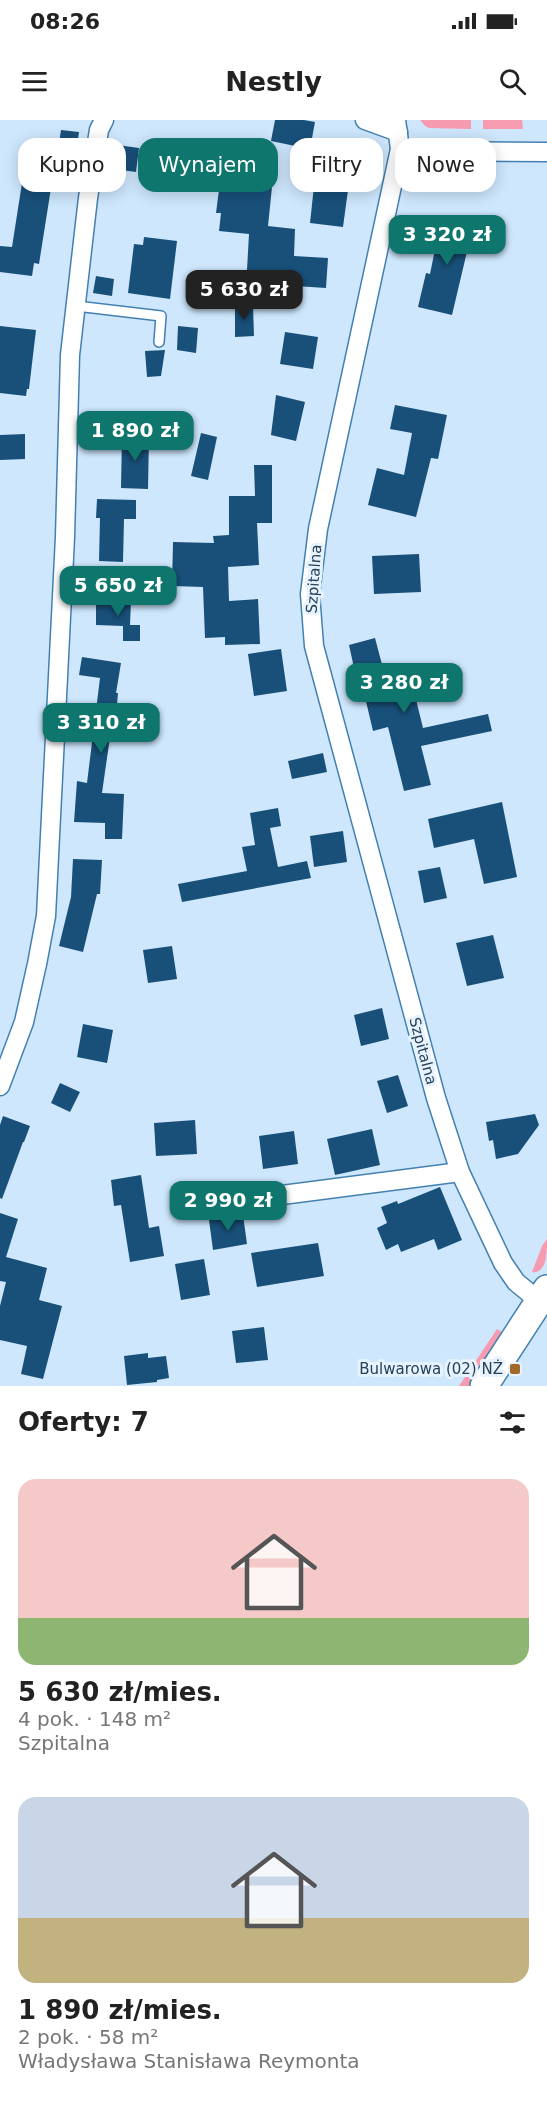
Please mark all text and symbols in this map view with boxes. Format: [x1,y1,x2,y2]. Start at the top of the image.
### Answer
text: 08:26 [30,9,100,34]
icon: menu [18,65,51,98]
icon: search [496,65,529,98]
text: Nestly [225,66,322,97]
chip: Kupno [18,138,126,192]
chip: Wynajem [138,138,278,192]
chip: Filtry [290,138,383,192]
chip: Nowe [395,138,496,192]
pin: 3 320 zł [385,215,509,266]
text: 3 320 zł [403,222,491,246]
pin: 5 630 zł [182,270,306,321]
text: 5 630 zł [200,277,288,301]
pin: 1 890 zł [73,411,197,462]
text: 1 890 zł [91,418,179,442]
street label: Szpitalna [303,544,325,614]
pin: 5 650 zł [56,566,180,617]
text: 5 650 zł [74,573,162,597]
pin: 3 280 zł [342,663,466,714]
text: 3 280 zł [360,670,448,694]
pin: 3 310 zł [39,703,163,754]
text: 3 310 zł [57,710,145,734]
street label: Szpitalna [405,1015,441,1087]
pin: 2 990 zł [166,1181,290,1232]
text: 2 990 zł [184,1188,272,1212]
place label: Bulwarowa (02) NŻ [359,1359,503,1378]
marker: Bulwarowa (02) NŻ [508,1362,522,1376]
icon: filters [496,1406,529,1439]
text: Oferty: 7 [18,1407,149,1437]
icon: home [220,1518,328,1626]
text: 5 630 zł/mies. [18,1677,222,1707]
text: 4 pok. · 148 m² [18,1707,171,1731]
text: Szpitalna [18,1731,110,1755]
icon: home [220,1836,328,1944]
text: 1 890 zł/mies. [18,1995,222,2025]
text: 2 pok. · 58 m² [18,2025,158,2049]
text: Władysława Stanisława Reymonta [18,2049,360,2073]

